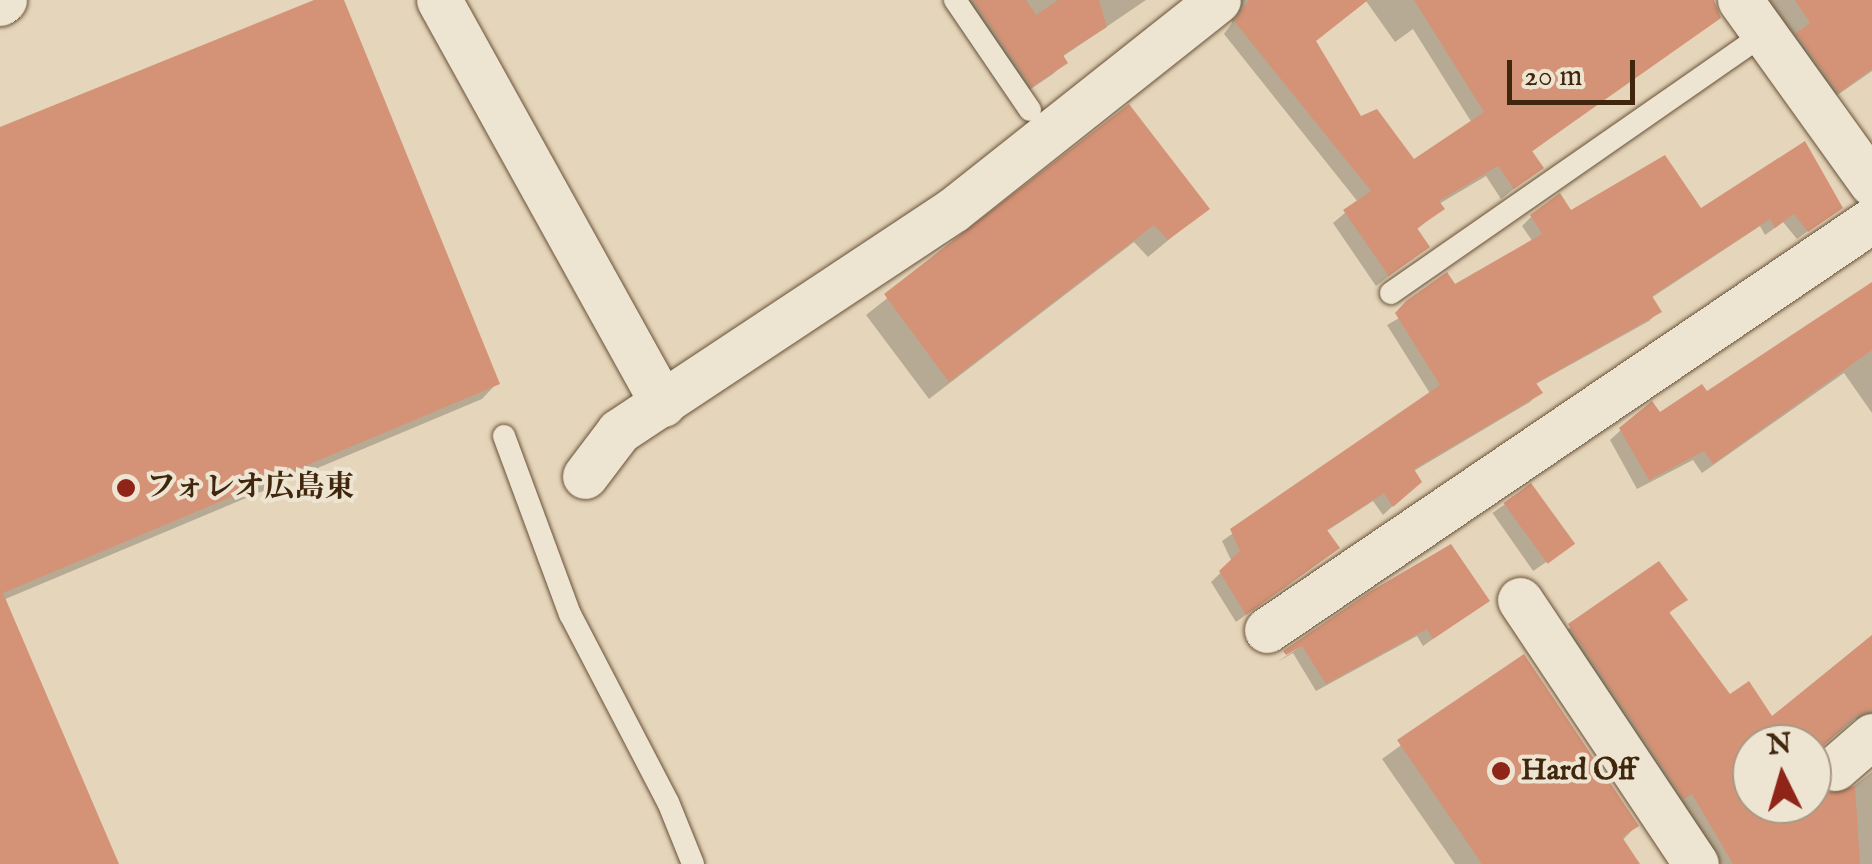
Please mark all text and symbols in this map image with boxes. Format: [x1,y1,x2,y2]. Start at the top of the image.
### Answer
scale bar [1512,40,1640,102]
text: 20 m [1524,58,1583,96]
place label: フォレオ広島東 [146,470,356,506]
marker: フォレオ広島東 [115,477,137,499]
north arrow [1732,724,1832,824]
text: N [1766,727,1793,764]
place label: Hard Off [1521,753,1636,789]
marker: Hard Off [1490,760,1512,782]

